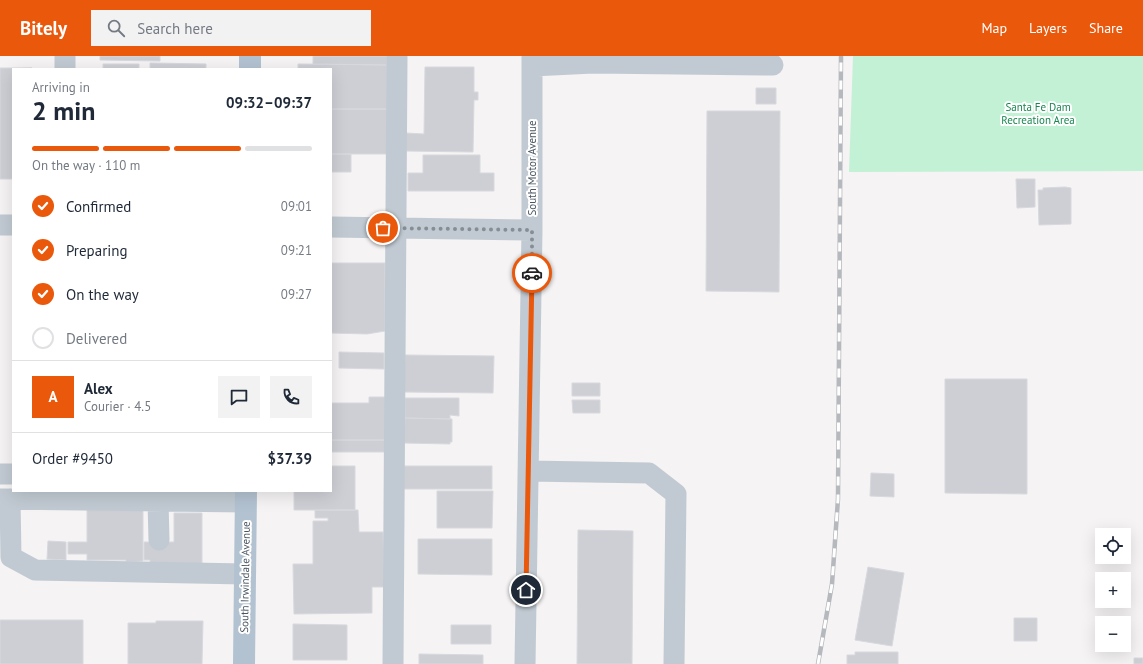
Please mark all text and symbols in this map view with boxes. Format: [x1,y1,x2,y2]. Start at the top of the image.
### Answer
search box [91,10,371,46]
text: Bitely [20,16,67,40]
icon: search [105,17,127,39]
text: Search here [137,19,213,38]
text: Map [981,19,1007,37]
text: Layers [1029,19,1067,37]
text: Share [1089,19,1123,37]
text: Arriving in [32,79,90,96]
text: 09:32–09:37 [226,93,312,112]
text: 2 min [32,94,95,127]
park label: Santa Fe Dam Recreation Area [1001,100,1075,127]
street label: South Motor Avenue [525,120,539,216]
text: On the way · 110 m [32,157,140,174]
icon: check [32,195,54,217]
text: Confirmed [66,197,131,216]
text: 09:01 [281,198,312,215]
pin [366,211,400,245]
icon: bag [372,217,394,239]
icon: check [32,239,54,261]
text: Preparing [66,241,128,260]
text: 09:21 [281,242,312,259]
courier [512,253,552,293]
icon: car [521,262,543,284]
icon: check [32,283,54,305]
text: On the way [66,285,139,304]
text: 09:27 [281,286,312,303]
text: Delivered [66,329,127,348]
button: chat [218,376,260,418]
button: phone [270,376,312,418]
text: Alex [84,379,113,398]
text: A [48,387,58,406]
text: Courier · 4.5 [84,398,151,415]
text: Order #9450 [32,449,113,468]
text: $37.39 [268,449,312,468]
street label: South Irwindale Avenue [237,521,253,633]
map controls [1095,528,1131,652]
button: locate [1095,528,1131,564]
button: + [1095,572,1131,608]
pin [509,573,543,607]
icon: home [515,579,537,601]
button: − [1095,616,1131,652]

